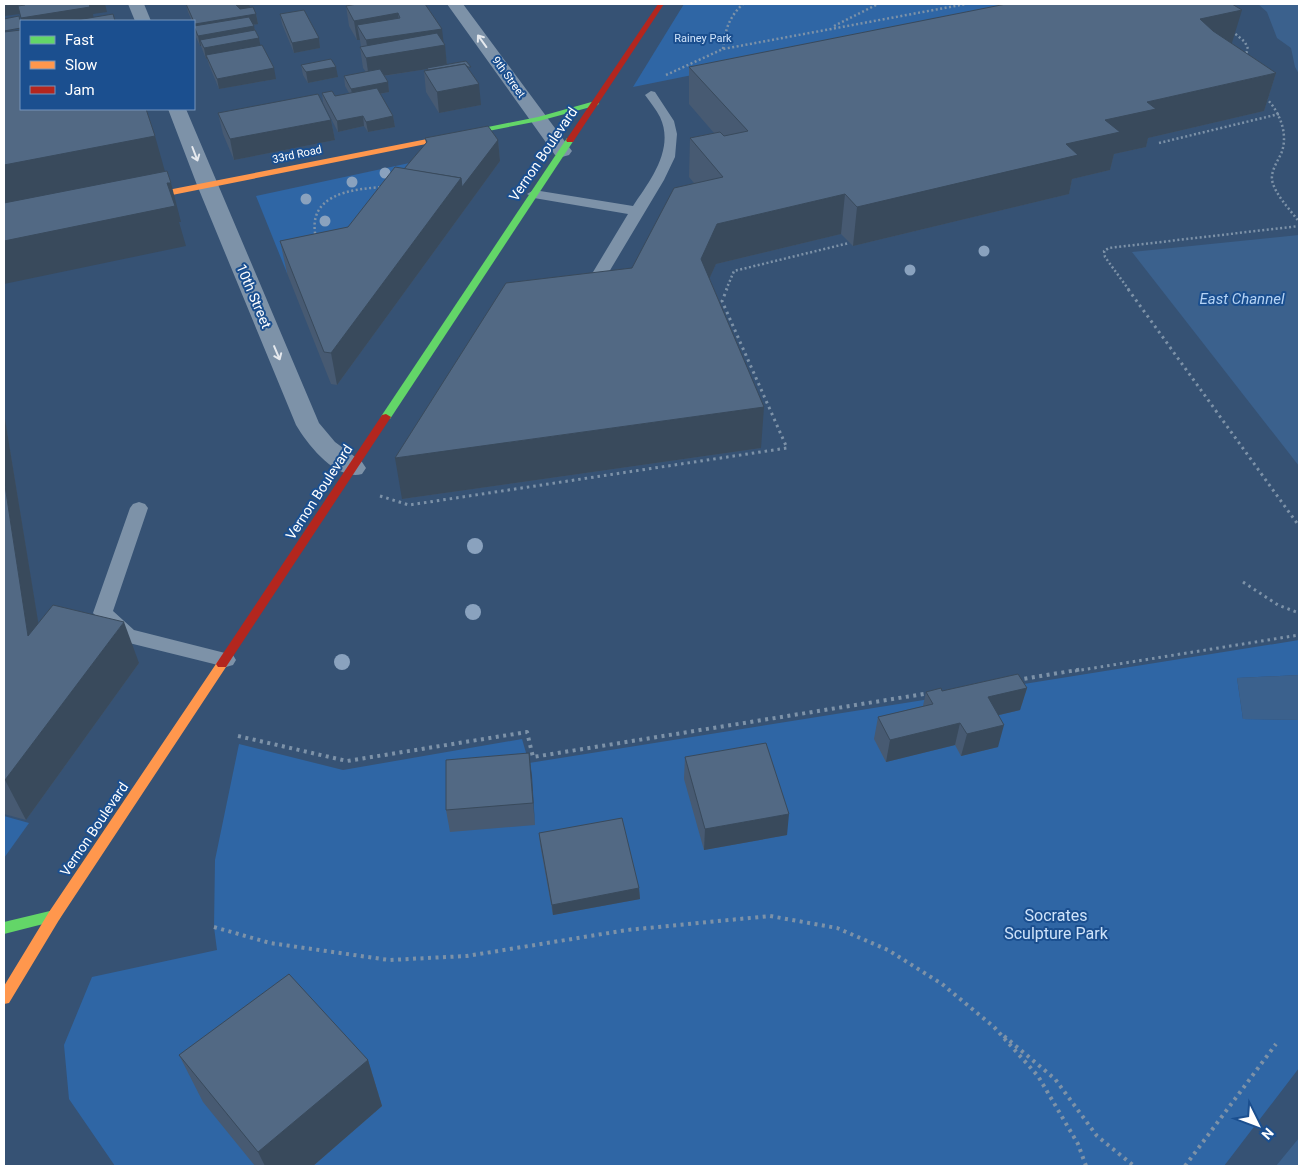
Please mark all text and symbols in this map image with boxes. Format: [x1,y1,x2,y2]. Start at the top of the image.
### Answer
legend [20,20,195,110]
text: Fast [65,31,94,49]
park label: Rainey Park [674,32,732,45]
one-way arrow [477,34,487,48]
street label: 9th Street [489,54,528,101]
text: Slow [65,56,97,74]
text: Jam [65,81,95,99]
street label: Vernon Boulevard [506,104,580,204]
street label: 33rd Road [271,143,323,166]
one-way arrow [190,146,200,161]
street label: 10th Street [233,261,275,331]
water label: East Channel [1200,290,1285,308]
one-way arrow [273,345,283,360]
street label: Vernon Boulevard [282,442,356,542]
street label: Vernon Boulevard [57,779,131,879]
park label: Socrates Sculpture Park [1004,906,1109,943]
north arrow [1233,1100,1283,1150]
text: N [1258,1125,1277,1143]

